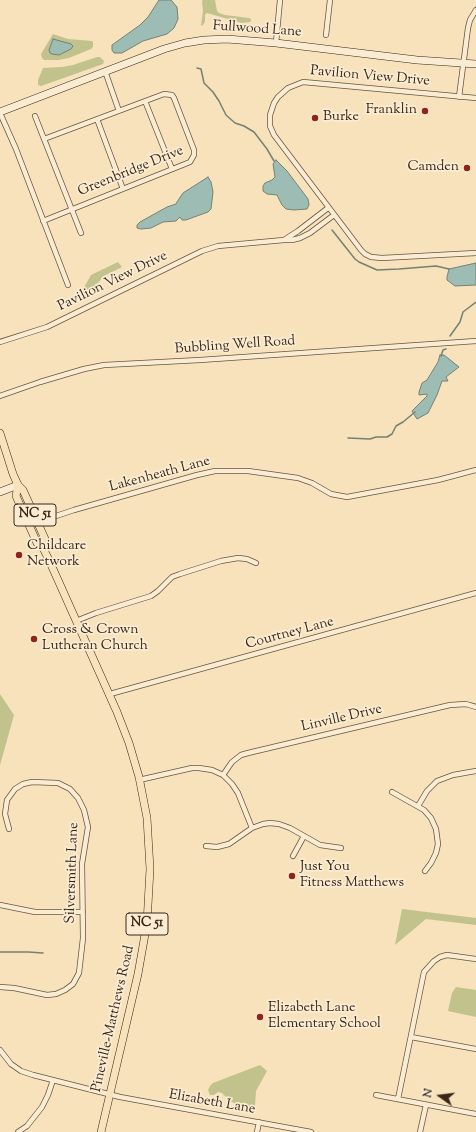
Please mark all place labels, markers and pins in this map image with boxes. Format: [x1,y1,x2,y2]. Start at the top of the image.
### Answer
place label: Franklin [366,103,417,119]
marker: Franklin [420,106,430,116]
place label: Burke [323,110,359,126]
marker: Burke [310,113,320,123]
place label: Camden [407,160,459,176]
marker: Camden [462,163,472,173]
place label: Childcare Network [27,539,86,572]
marker: Childcare Network [14,550,24,560]
place label: Cross & Crown Lutheran Church [42,623,148,656]
marker: Cross & Crown Lutheran Church [29,634,39,644]
place label: Just You Fitness Matthews [300,860,404,892]
marker: Just You Fitness Matthews [287,871,297,881]
place label: Elizabeth Lane Elementary School [268,1001,381,1034]
marker: Elizabeth Lane Elementary School [255,1012,265,1022]

